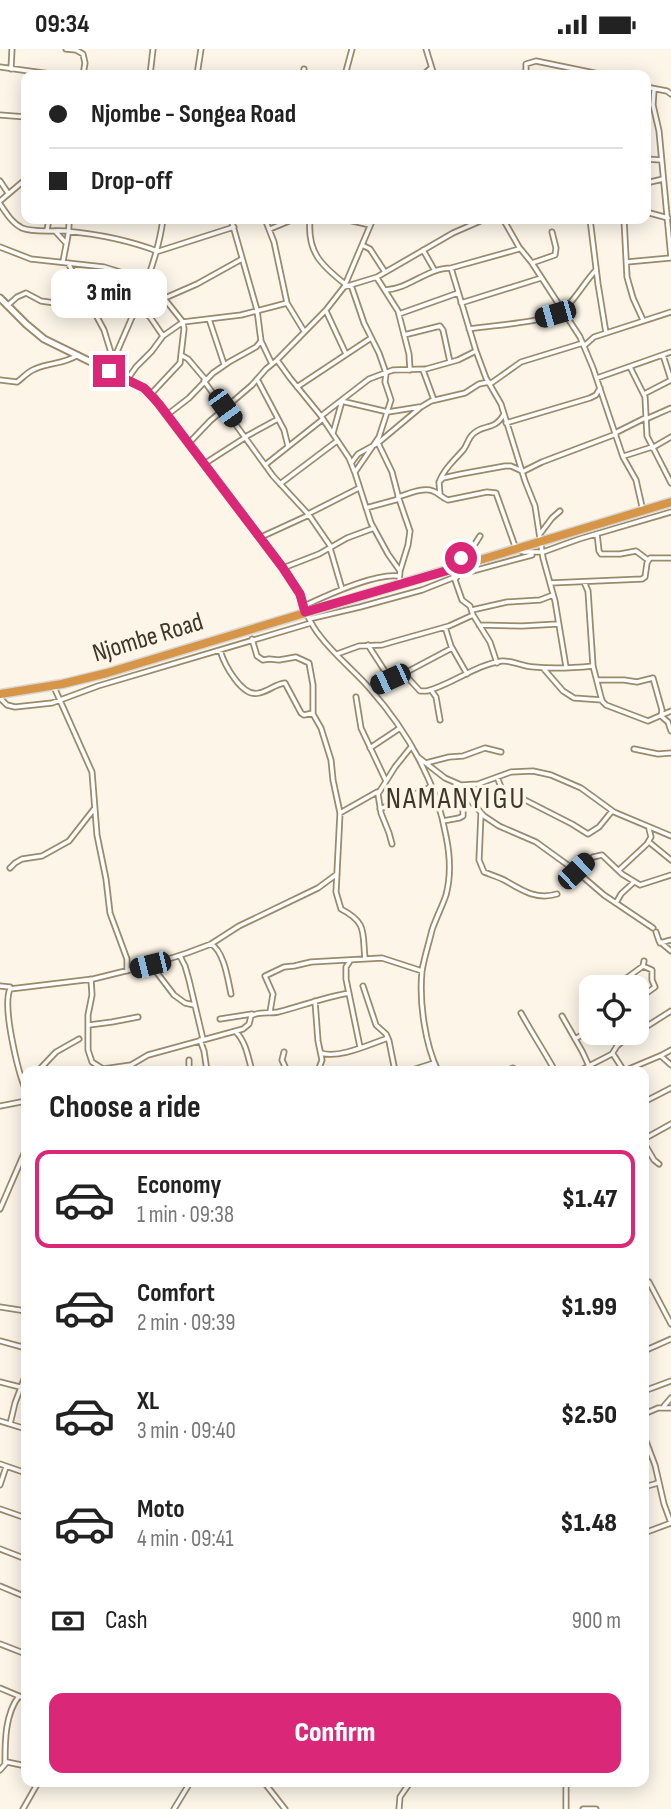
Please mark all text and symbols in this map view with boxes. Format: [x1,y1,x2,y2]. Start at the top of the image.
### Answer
text: 09:34 [35,9,89,40]
text: Njombe - Songea Road [91,99,296,130]
text: Drop-off [91,166,172,197]
callout: 3 min [51,269,167,319]
text: 3 min [87,279,131,307]
car [532,298,579,330]
route end [93,355,125,387]
car [205,385,246,431]
route start [445,542,477,574]
street label: Njombe Road [89,606,207,670]
car [367,661,414,697]
district label: NAMANYIGU [386,781,526,817]
car [554,849,599,893]
car [128,950,173,980]
map controls [579,975,649,1045]
button: locate [579,975,649,1045]
text: Choose a ride [49,1088,201,1127]
icon: car [53,1168,116,1231]
text: Economy [137,1170,221,1201]
text: $1.47 [562,1184,617,1215]
text: 1 min · 09:38 [137,1201,234,1229]
icon: car [53,1276,116,1339]
text: Comfort [137,1278,215,1309]
text: $1.99 [561,1292,617,1323]
text: 2 min · 09:39 [137,1309,236,1337]
icon: car [53,1384,116,1447]
text: XL [137,1386,159,1417]
text: $2.50 [561,1400,617,1431]
text: 3 min · 09:40 [137,1417,236,1445]
icon: car [53,1492,116,1555]
text: Moto [137,1494,185,1525]
text: $1.48 [560,1508,617,1539]
text: 4 min · 09:41 [137,1525,234,1553]
icon: cash [49,1602,87,1640]
text: Cash [105,1605,148,1636]
text: 900 m [572,1607,621,1635]
button: Confirm [49,1693,621,1773]

